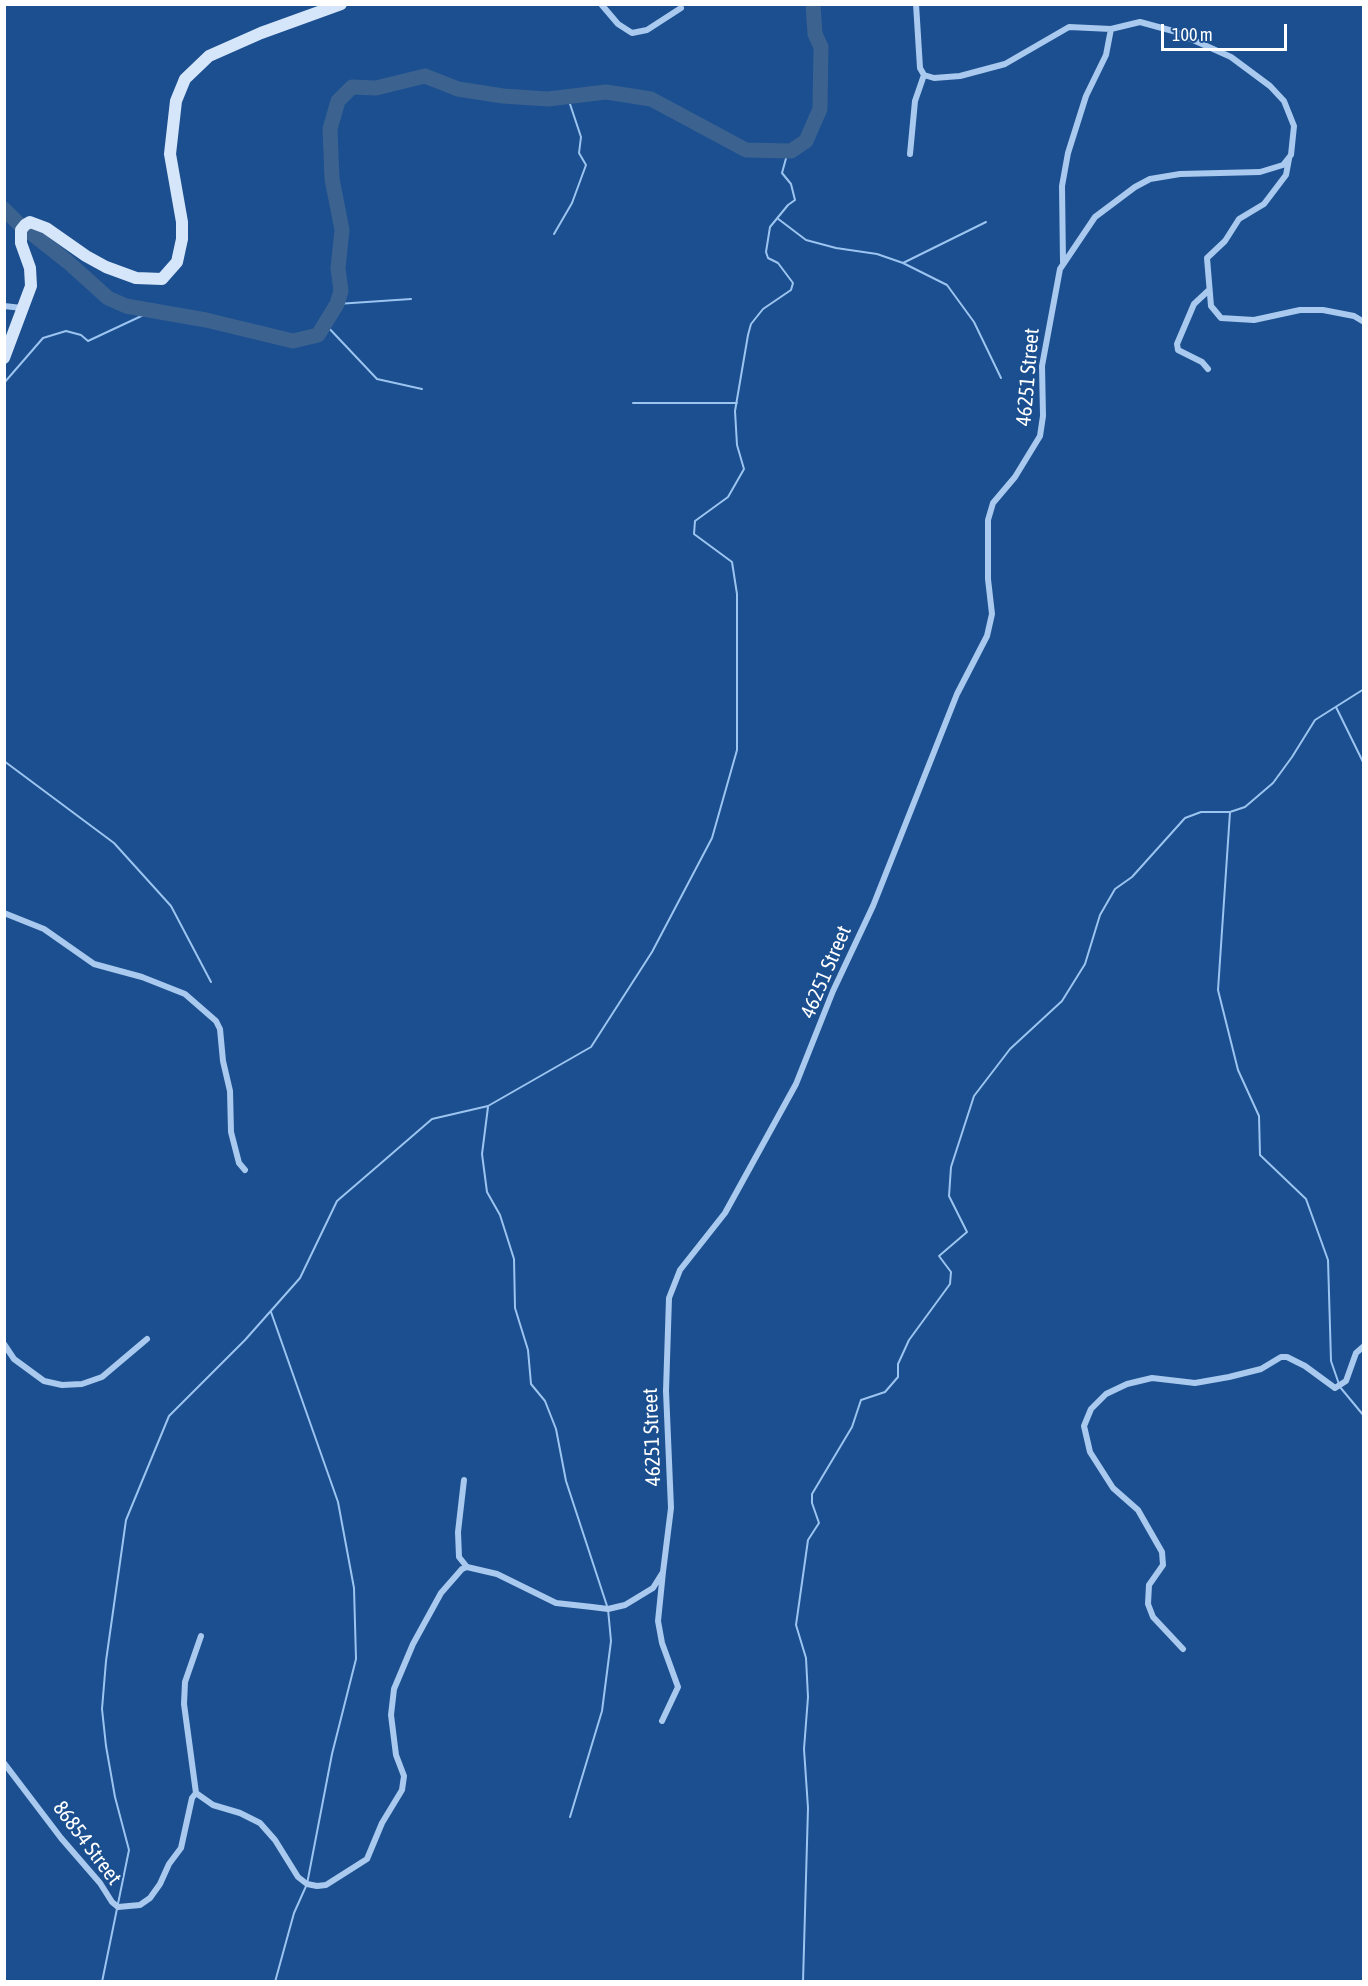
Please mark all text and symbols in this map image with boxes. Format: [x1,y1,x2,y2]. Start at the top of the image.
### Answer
scale bar [1164,12,1290,50]
text: 100 m [1172,24,1213,45]
street label: 46251 Street [1011,327,1045,427]
street label: 46251 Street [795,922,857,1022]
street label: 46251 Street [638,1387,666,1487]
street label: 86854 Street [47,1796,127,1890]

